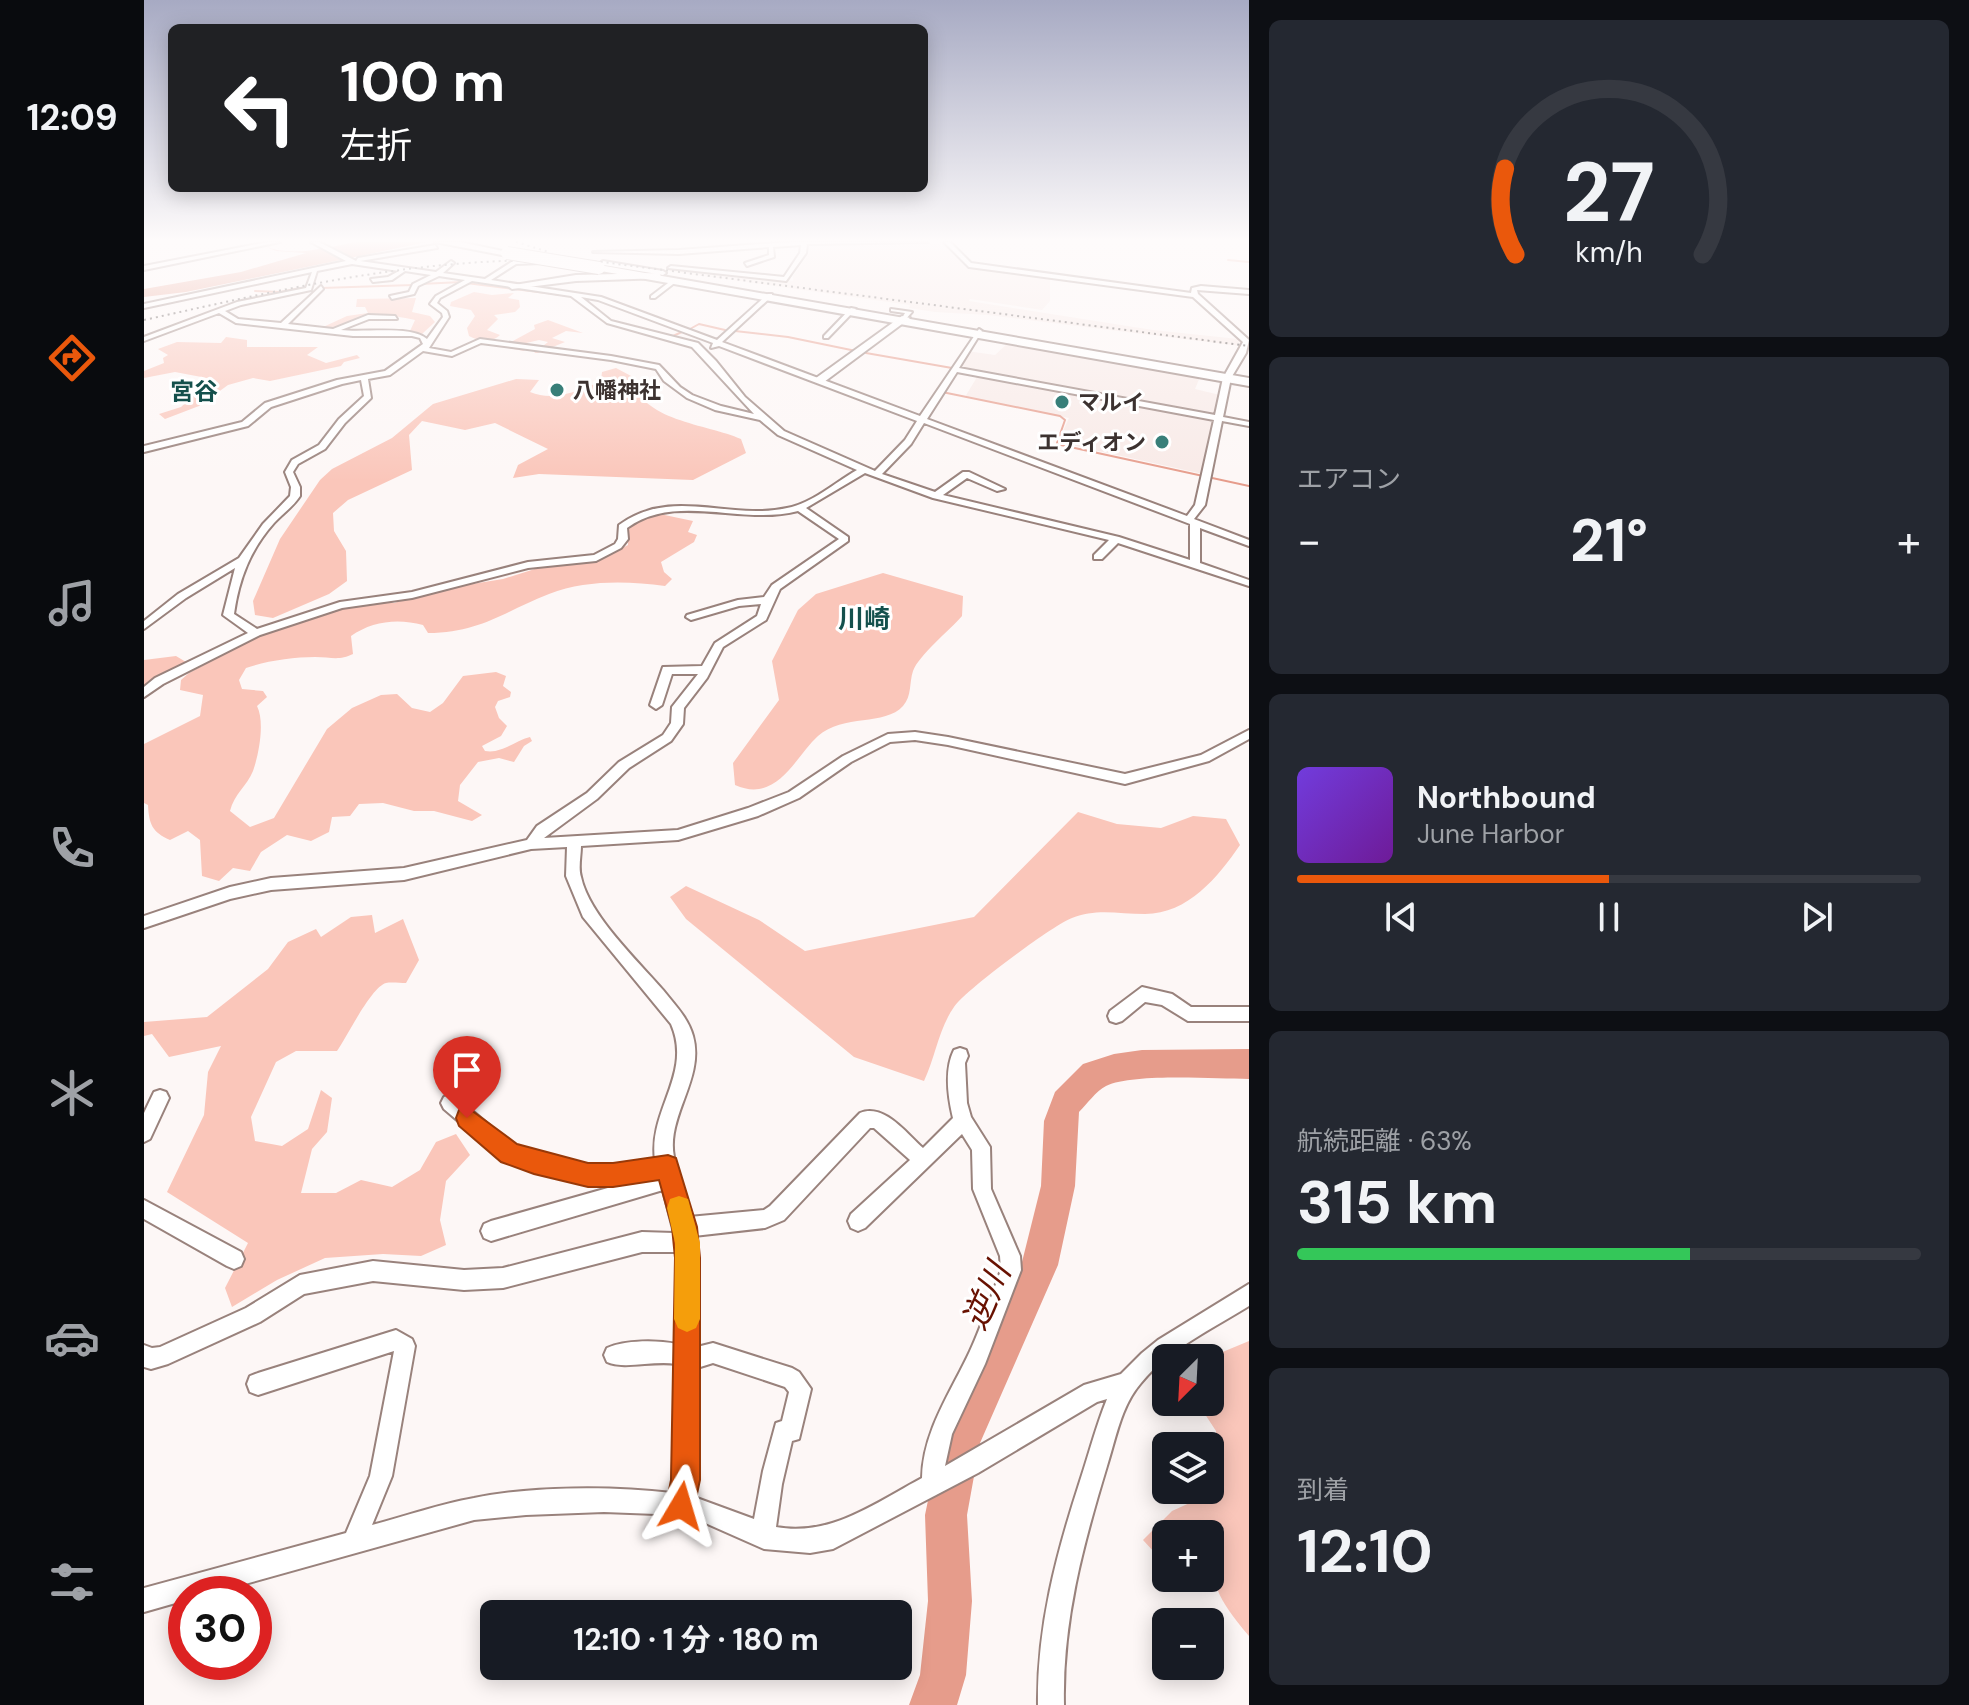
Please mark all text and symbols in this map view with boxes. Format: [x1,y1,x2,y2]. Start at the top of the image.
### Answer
text: 100 m [340,45,505,118]
icon: left [208,56,312,160]
text: 12:09 [26,94,118,141]
text: 左折 [340,122,412,169]
text: 27 [1563,137,1655,246]
text: km/h [1575,234,1643,271]
icon: directions [44,330,100,386]
district label: 宮谷 [170,376,218,407]
place label: 八幡神社 [573,376,661,405]
marker: 八幡神社 [548,381,566,399]
place label: マルイ [1078,388,1144,417]
marker: マルイ [1053,393,1071,411]
place label: エディオン [1038,428,1146,457]
marker: エディオン [1153,433,1171,451]
text: エアコン [1297,462,1401,496]
text: 21° [1570,501,1648,580]
text: − [1297,512,1321,570]
text: + [1897,512,1921,570]
icon: music [44,575,100,631]
district label: 川崎 [838,602,890,636]
text: Northbound [1417,778,1596,817]
text: June Harbor [1417,817,1564,851]
icon: phone [44,820,100,876]
icon: previous [1379,895,1423,939]
icon: pause [1587,895,1631,939]
icon: next [1795,895,1839,939]
pin [433,1036,501,1118]
icon: arrive [445,1048,489,1092]
icon: climate [44,1065,100,1121]
text: 航続距離 · 63% [1297,1124,1472,1158]
text: 315 km [1297,1163,1497,1242]
water label: 逆川 [952,1253,1022,1336]
icon: car [44,1310,100,1366]
north arrow [1152,1344,1224,1416]
map controls [1152,1344,1224,1680]
button: layers [1152,1432,1224,1504]
position arrow [639,1464,723,1548]
text: 到着 [1297,1473,1349,1507]
text: 12:10 [1297,1512,1433,1591]
button: + [1152,1520,1224,1592]
icon: filters [44,1554,100,1610]
speed limit sign: 30 [168,1576,272,1680]
button: − [1152,1608,1224,1680]
text: 12:10 · 1 分 · 180 m [573,1620,819,1659]

